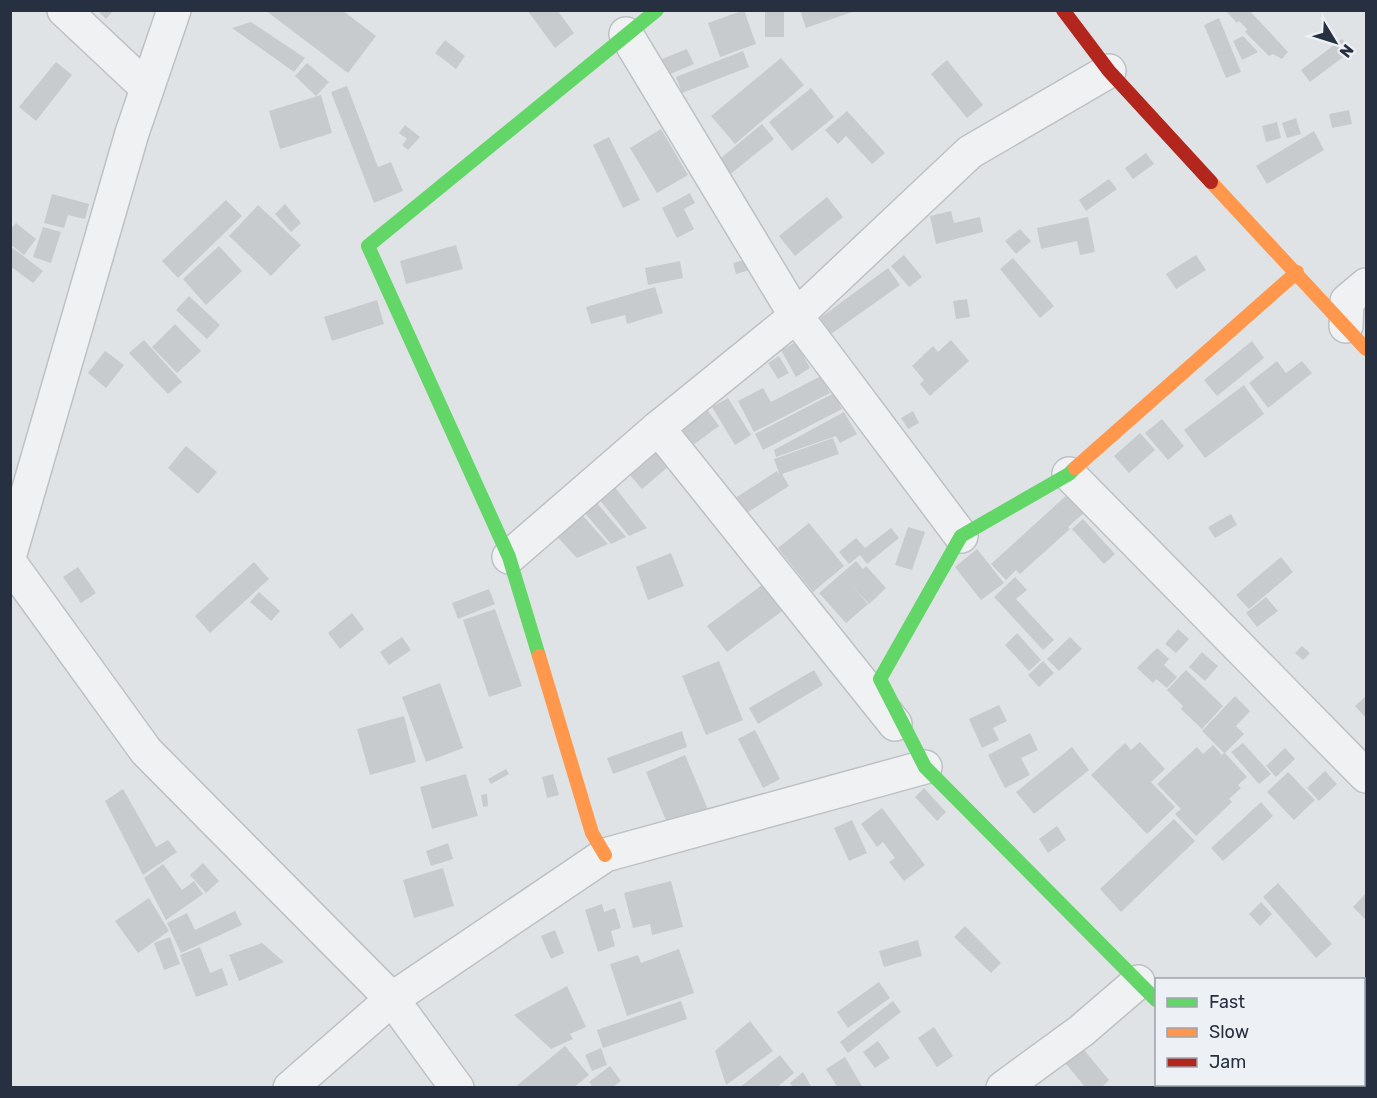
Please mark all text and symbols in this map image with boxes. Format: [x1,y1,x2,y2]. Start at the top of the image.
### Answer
north arrow [1305,12,1365,72]
text: N [1335,41,1357,61]
legend [1155,978,1365,1086]
text: Fast [1209,991,1245,1013]
text: Slow [1209,1021,1249,1043]
text: Jam [1209,1051,1246,1073]

